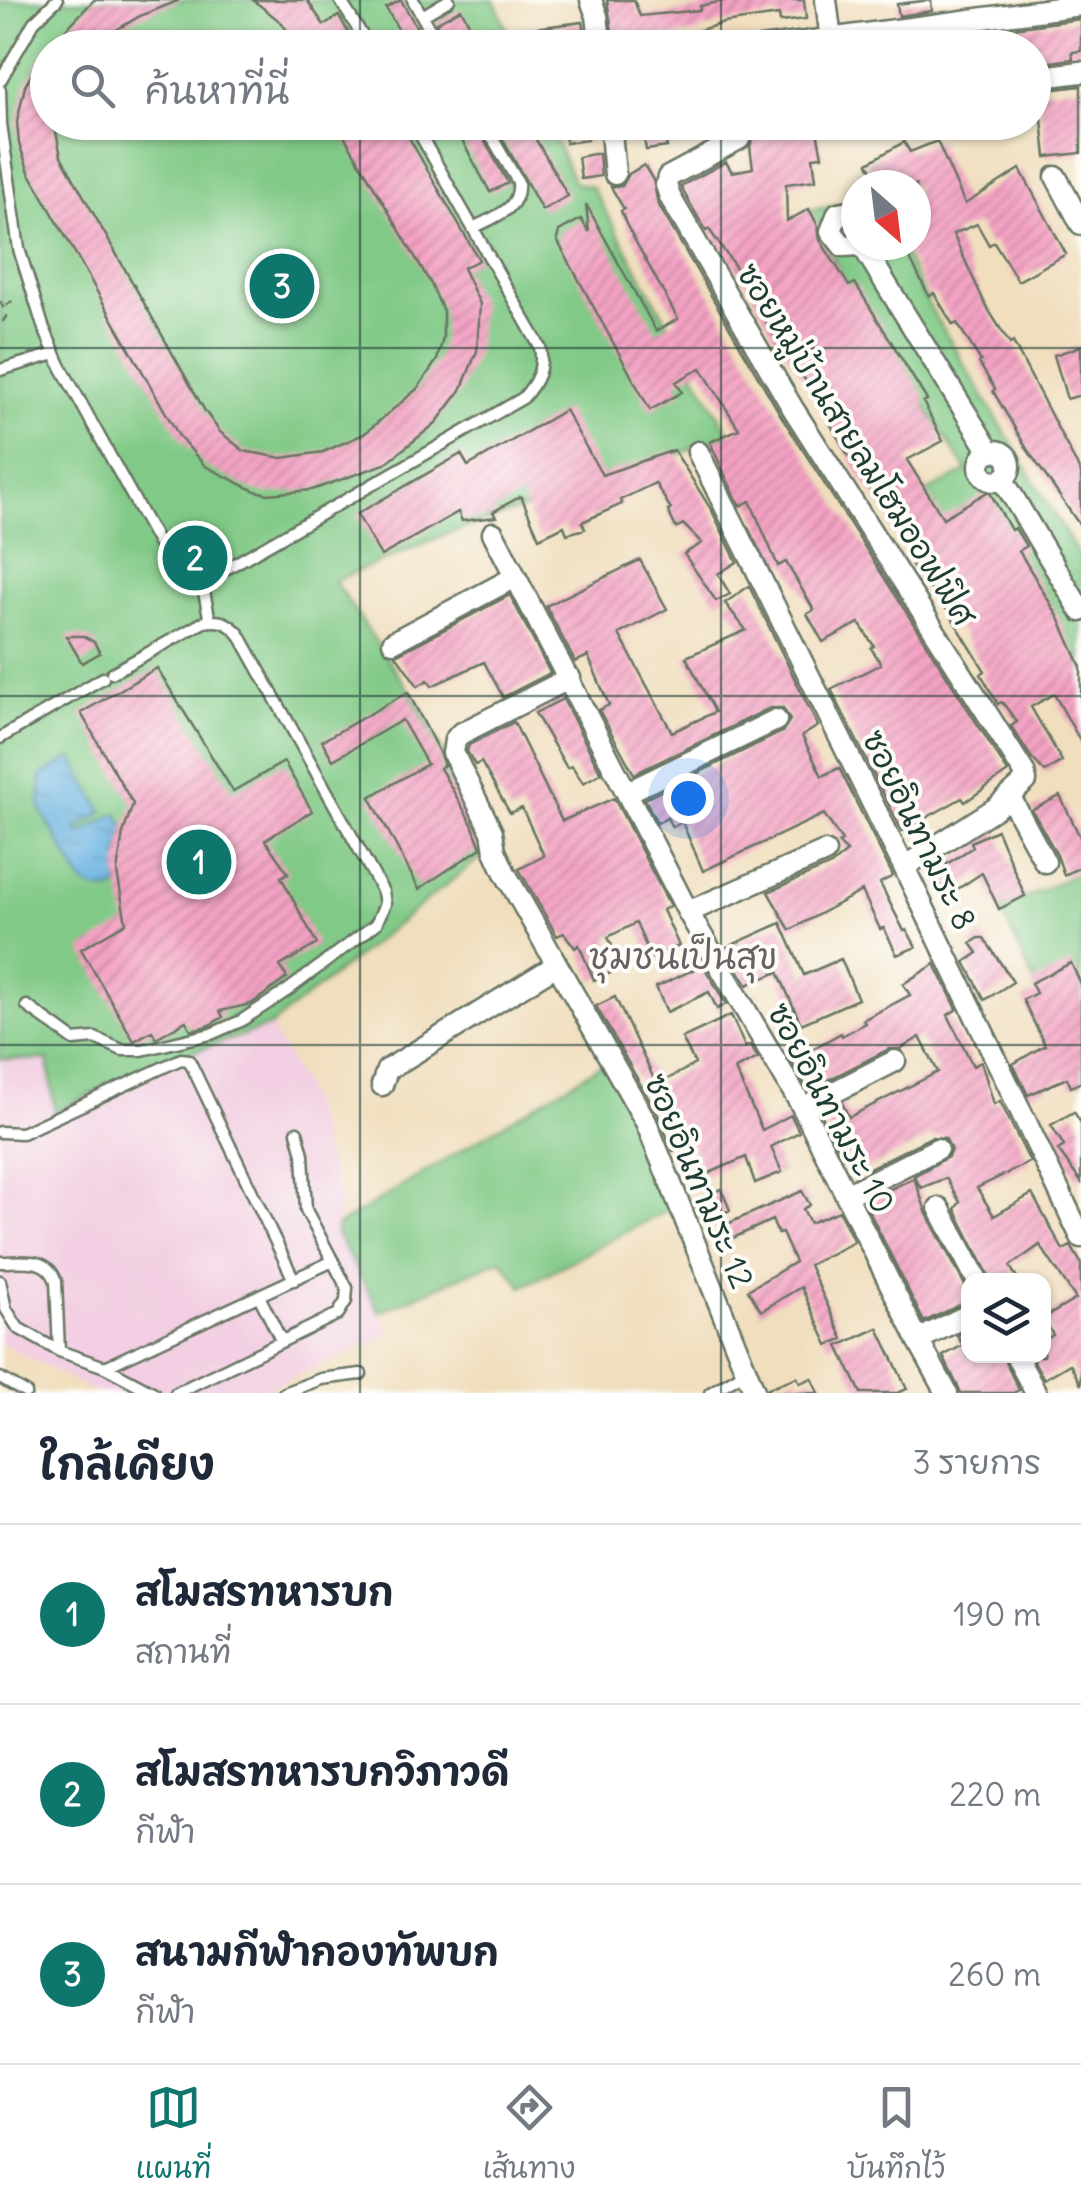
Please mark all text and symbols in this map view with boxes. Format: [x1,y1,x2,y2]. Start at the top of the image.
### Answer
search box [30,30,1051,140]
icon: search [65,58,120,113]
text: ค้นหาที่นี่ [145,67,289,114]
north arrow [841,170,931,260]
pin: 3 [250,248,314,324]
street label: ซอยหมู่บ้านสายลมโฮมออฟฟิศ [725,255,986,636]
pin: 2 [162,520,228,596]
street label: ซอยอินทามระ 8 [853,723,986,936]
your location [663,773,714,824]
pin: 1 [166,824,232,900]
district label: ชุมชนเป็นสุข [589,933,777,984]
street label: ซอยอินทามระ 10 [759,995,904,1220]
street label: ซอยอินทามระ 12 [636,1067,763,1294]
map controls [961,1273,1051,1363]
button: layers [961,1273,1051,1363]
text: ใกล้เคียง [40,1438,215,1490]
text: 3 รายการ [913,1442,1041,1483]
text: สโมสรทหารบก [135,1568,393,1615]
text: 1 [66,1594,79,1635]
text: 190 m [953,1594,1041,1635]
text: สถานที่ [135,1631,232,1672]
text: สโมสรทหารบกวิภาวดี [135,1748,509,1795]
text: 2 [64,1774,81,1815]
text: 220 m [949,1774,1041,1815]
text: กีฬา [135,1811,195,1852]
text: สนามกีฬากองทัพบก [135,1928,499,1975]
text: 3 [63,1954,82,1995]
text: 260 m [948,1954,1041,1995]
text: กีฬา [135,1991,195,2032]
tab: แผนที่ [136,2080,211,2189]
tab: เส้นทาง [483,2080,575,2189]
tab: บันทึกไว้ [847,2080,945,2189]

